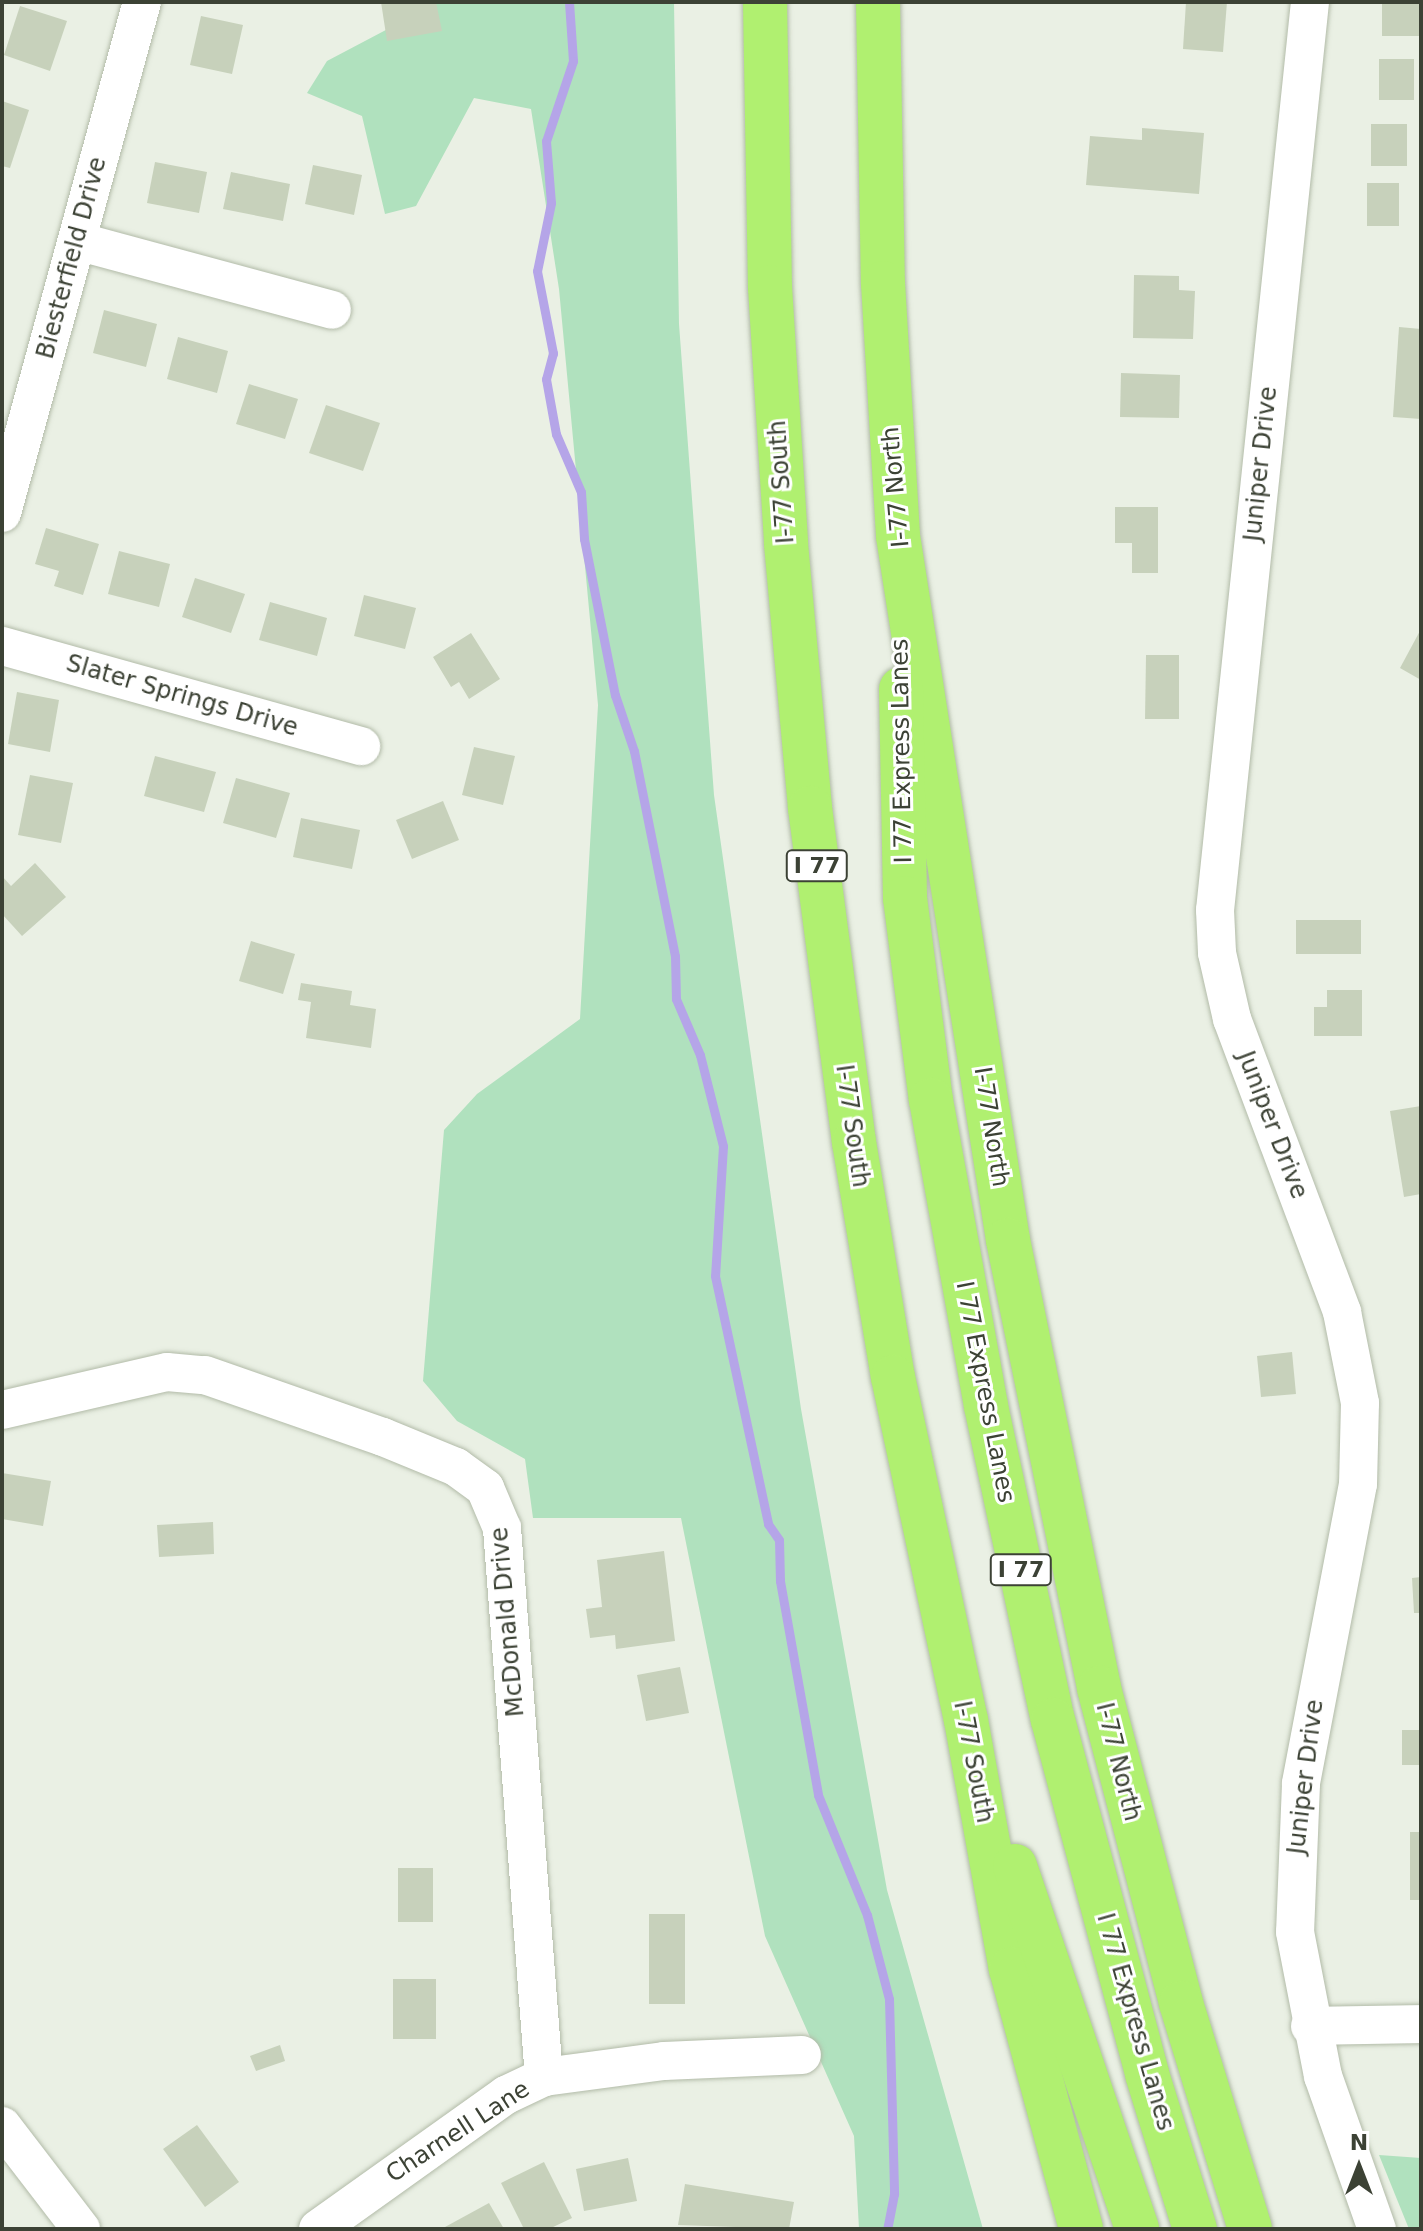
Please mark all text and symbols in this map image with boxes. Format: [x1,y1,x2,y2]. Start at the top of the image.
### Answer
street label: Biesterfield Drive [31,154,113,362]
street label: Juniper Drive [1239,385,1283,543]
street label: I-77 South [763,419,801,545]
street label: I-77 North [876,425,916,549]
street label: I 77 Express Lanes [886,638,918,864]
street label: Slater Springs Drive [63,649,301,743]
road number: I 77 [785,848,849,884]
street label: Juniper Drive [1231,1047,1313,1203]
street label: I-77 South [829,1063,875,1189]
street label: I-77 North [967,1065,1015,1189]
street label: I 77 Express Lanes [949,1279,1021,1505]
street label: McDonald Drive [485,1526,531,1718]
road number: I 77 [989,1552,1053,1588]
street label: Juniper Drive [1282,1698,1330,1856]
street label: I-77 South [947,1699,999,1825]
street label: I-77 North [1089,1700,1147,1824]
street label: I 77 Express Lanes [1090,1910,1180,2134]
street label: Charnell Lane [381,2075,535,2189]
north arrow [1319,2127,1399,2207]
text: N [1350,2130,1368,2155]

